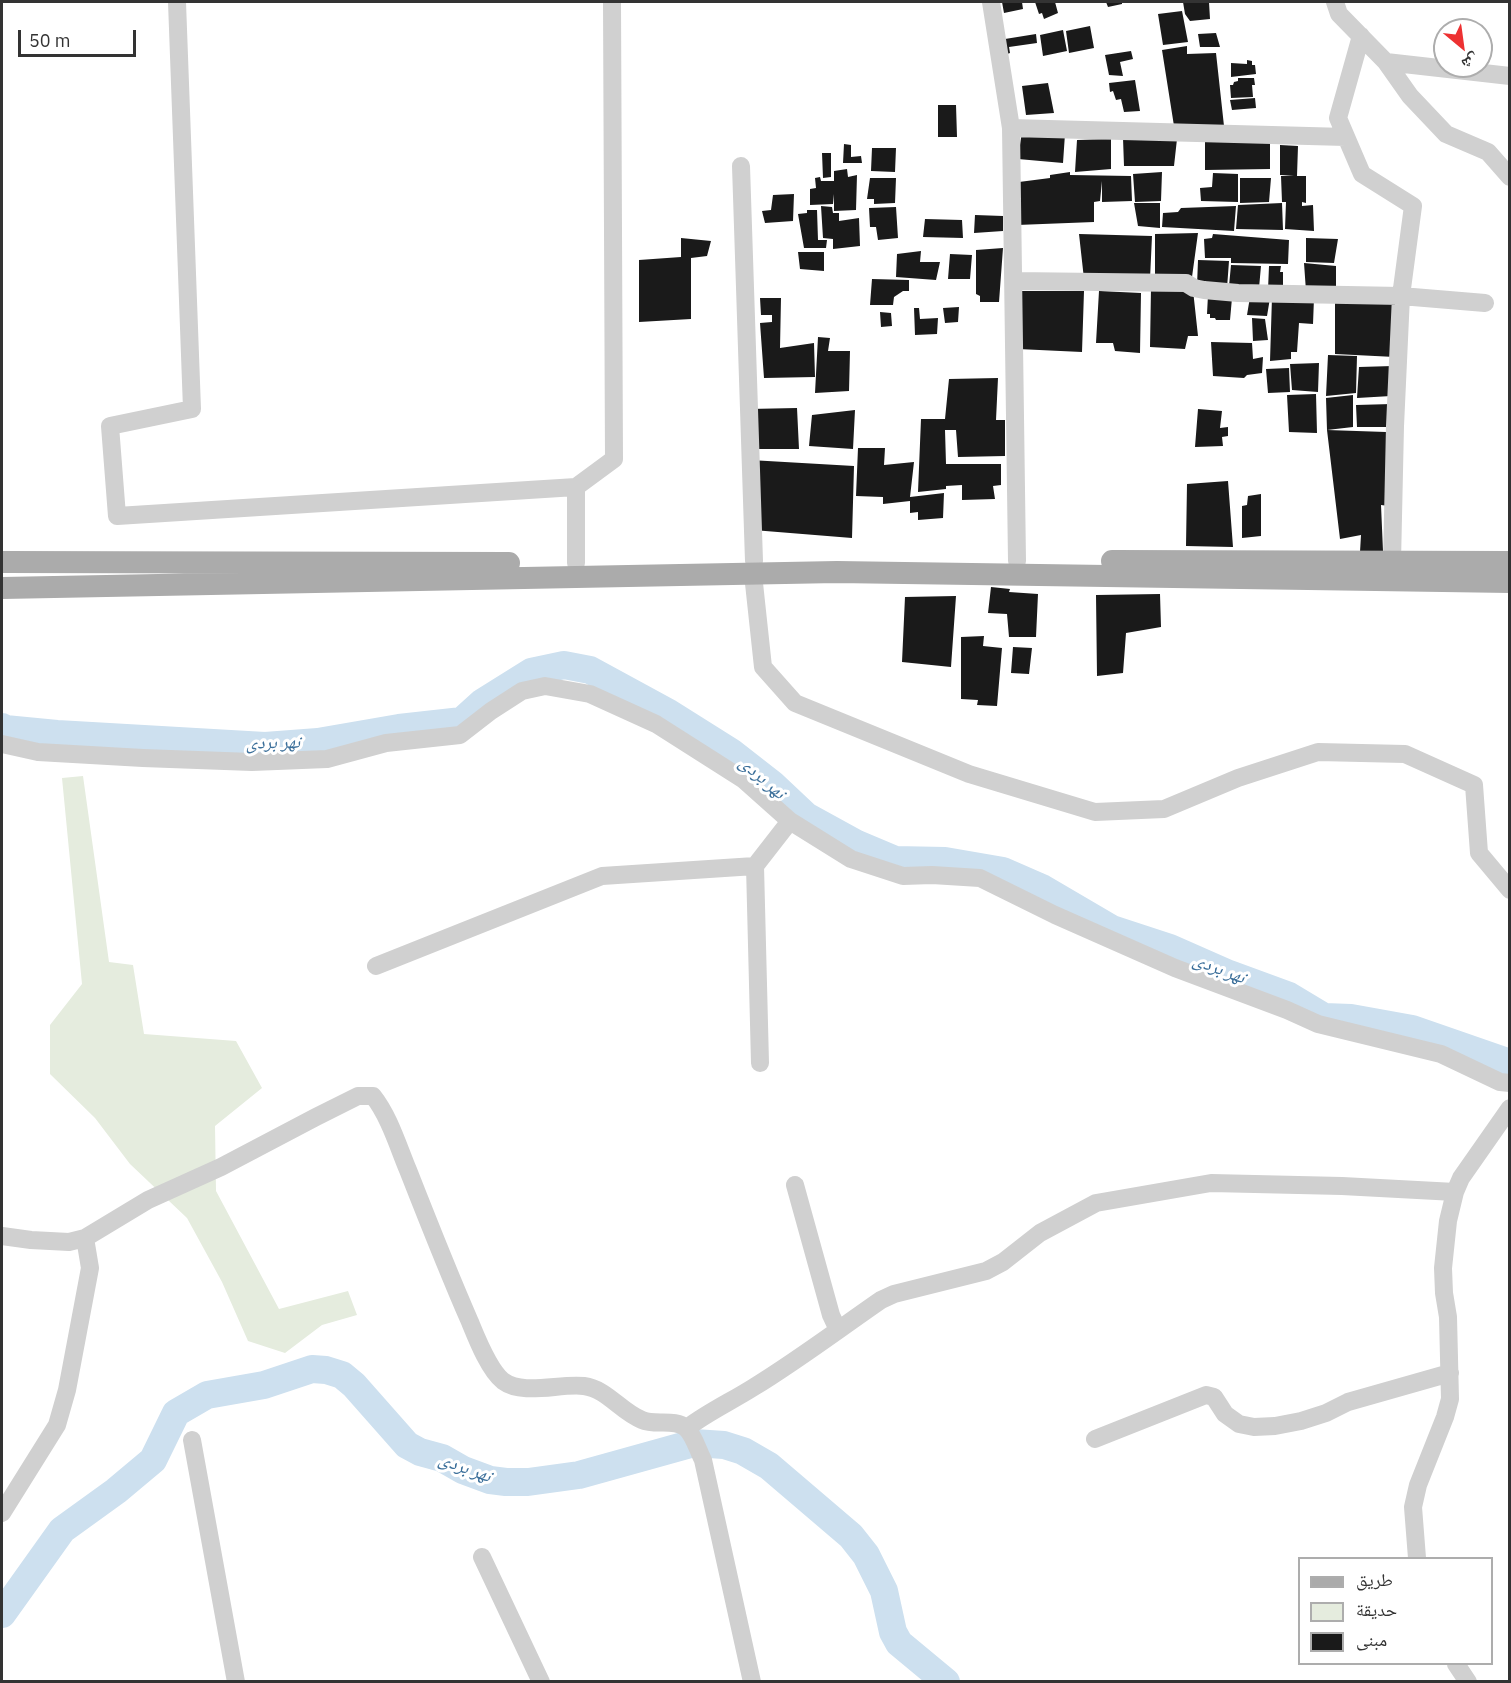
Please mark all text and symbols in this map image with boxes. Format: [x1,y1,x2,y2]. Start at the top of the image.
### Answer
scale bar [21,18,140,56]
north arrow [1433,18,1493,78]
text: 50 m [29,29,71,52]
text: ش [1458,49,1483,75]
water label: نهر بردى [246,732,300,754]
water label: نهر بردى [734,752,790,804]
water label: نهر بردى [1190,949,1248,989]
water label: نهر بردى [436,1449,494,1487]
legend [1298,1557,1493,1665]
text: طريق [1356,1568,1393,1591]
text: حديقة [1356,1598,1397,1621]
text: مبنى [1356,1628,1387,1651]

